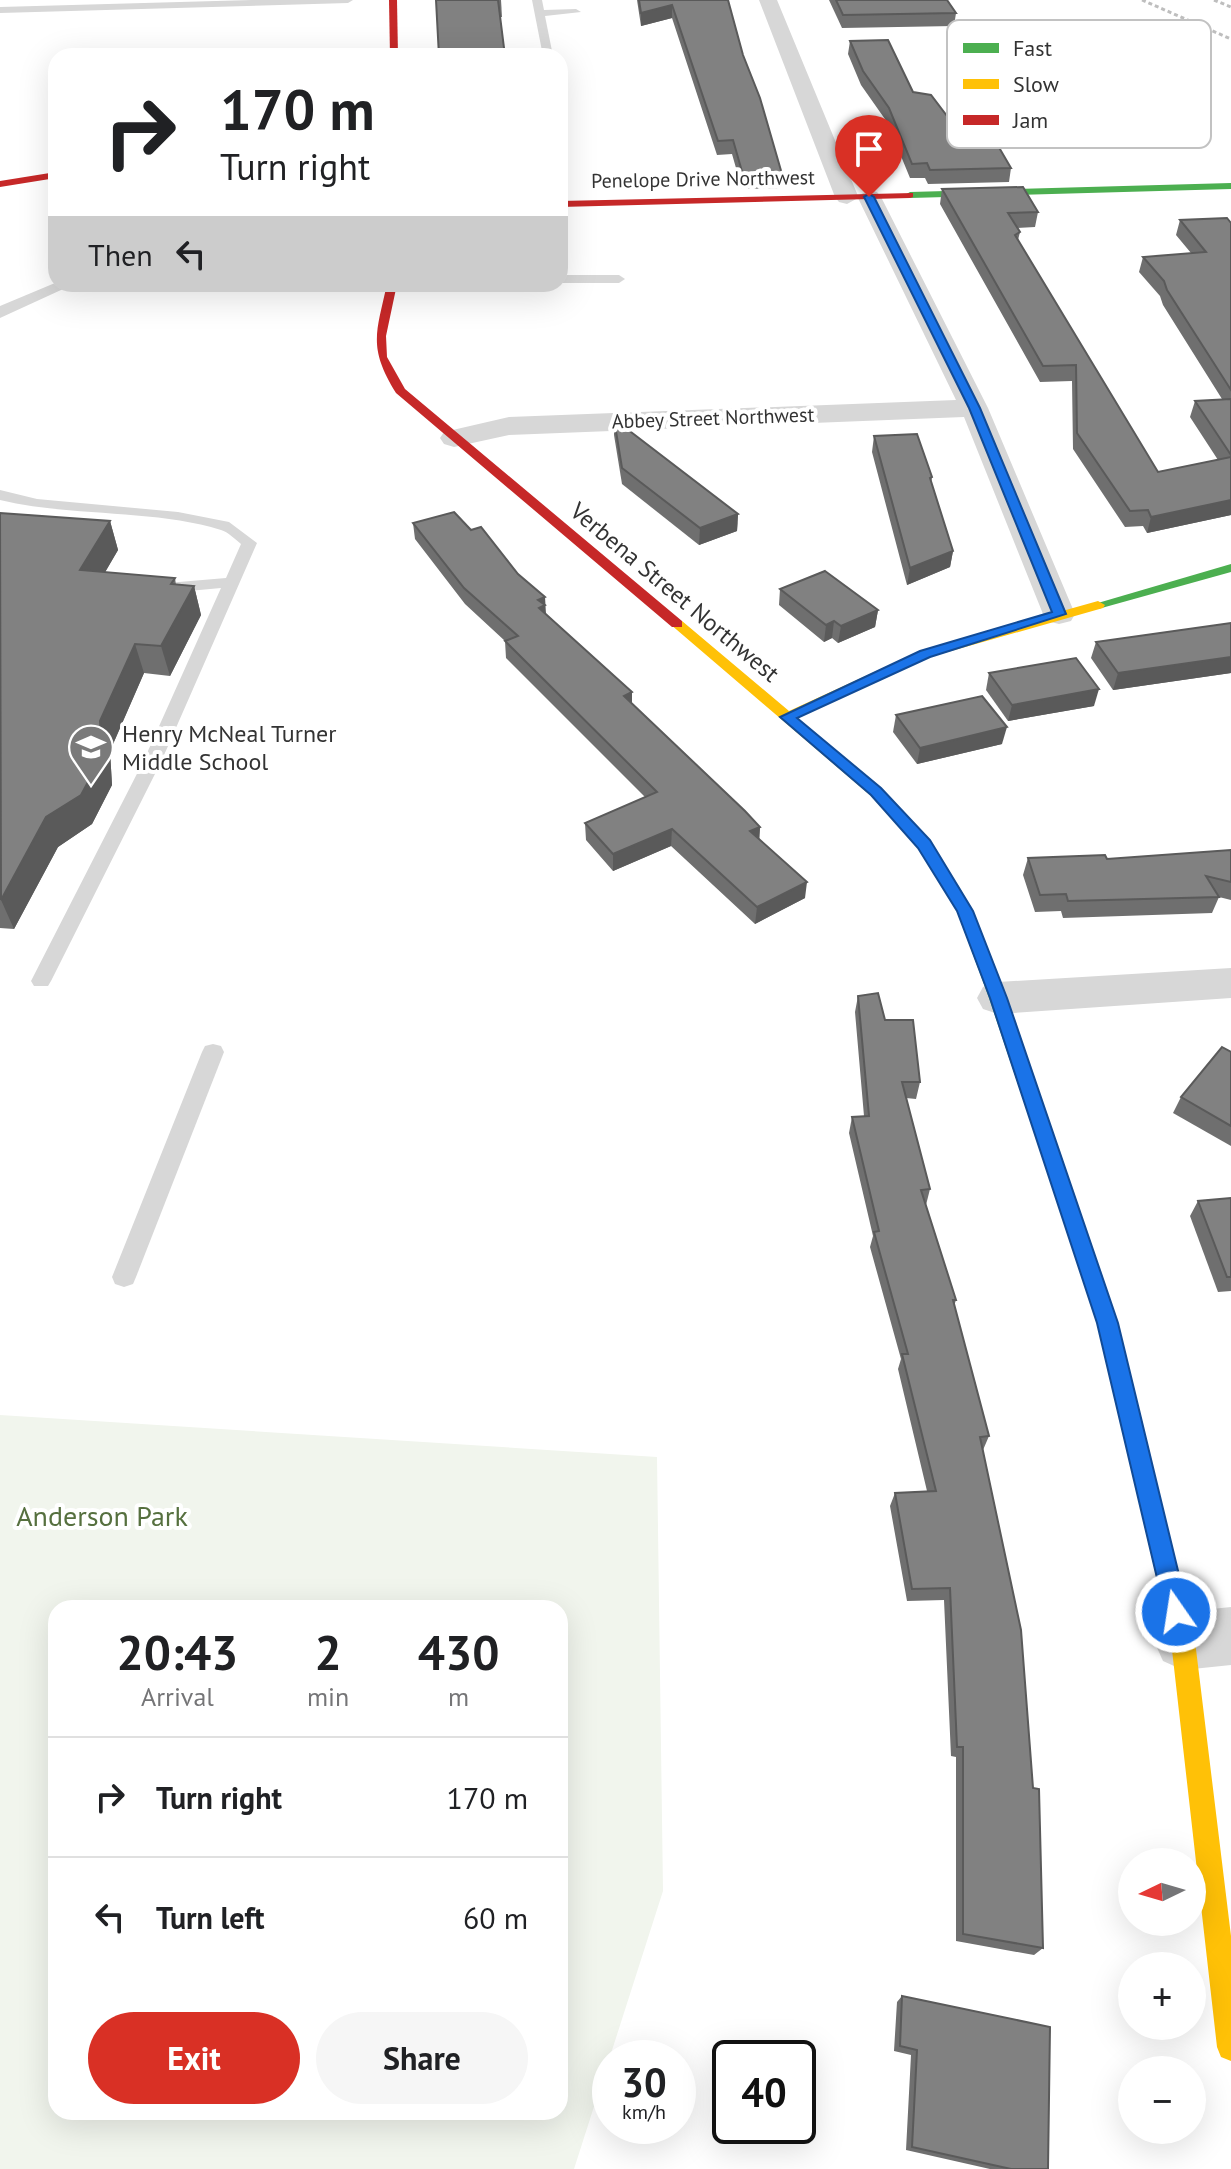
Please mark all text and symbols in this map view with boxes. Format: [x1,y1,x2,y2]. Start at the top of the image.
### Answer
legend [947,20,1211,148]
text: Fast [1013,34,1053,62]
text: Slow [1013,70,1059,98]
text: 170 m [220,73,375,145]
icon: right [88,80,192,184]
text: Jam [1012,106,1048,134]
pin [835,115,903,197]
icon: arrive [847,127,891,171]
text: Turn right [220,143,370,190]
street label: Penelope Drive Northwest [591,164,815,194]
icon: left [169,232,213,276]
text: Then [88,235,153,274]
street label: Abbey Street Northwest [611,401,815,435]
street label: Verbena Street Northwest [563,495,786,689]
place label: Henry McNeal Turner Middle School [122,718,336,777]
school or university icon: Henry McNeal Turner Middle School [67,723,115,786]
park label: Anderson Park [16,1497,188,1534]
position arrow [1134,1570,1218,1654]
text: 20:43 [117,1621,238,1683]
text: 2 [314,1621,342,1683]
text: 430 [418,1621,499,1683]
text: Arrival [141,1680,214,1713]
text: min [307,1680,349,1713]
text: m [448,1680,469,1713]
icon: right [88,1775,132,1819]
text: Turn right [156,1778,282,1817]
text: 170 m [447,1778,528,1817]
north arrow [1118,1848,1206,1936]
map controls [1118,1848,1206,2144]
icon: left [88,1895,132,1939]
text: Turn left [156,1898,264,1937]
text: 60 m [463,1898,528,1937]
button: + [1118,1952,1206,2040]
button: Exit [88,2012,300,2104]
button: Share [316,2012,528,2104]
speed limit sign: 40 [712,2040,816,2144]
text: 30 [621,2056,667,2108]
button: − [1118,2056,1206,2144]
text: km/h [622,2099,666,2125]

